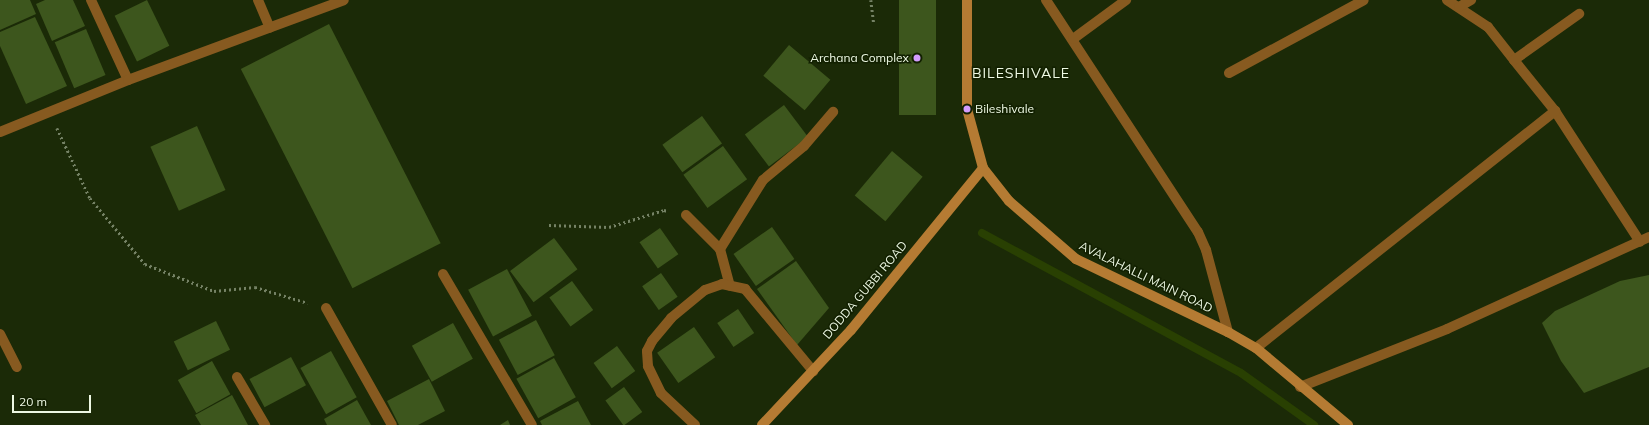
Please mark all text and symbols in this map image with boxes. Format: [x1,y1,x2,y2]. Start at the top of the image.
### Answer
place label: Archana Complex [810,51,909,65]
marker: Archana Complex [912,53,922,63]
district label: BILESHIVALE [972,65,1070,81]
place label: Bileshivale [975,102,1034,116]
marker: Bileshivale [962,104,972,114]
street label: DODDA GUBBI ROAD [820,238,910,342]
street label: AVALAHALLI MAIN ROAD [1077,238,1215,316]
scale bar [14,387,93,413]
text: 20 m [19,394,47,409]

